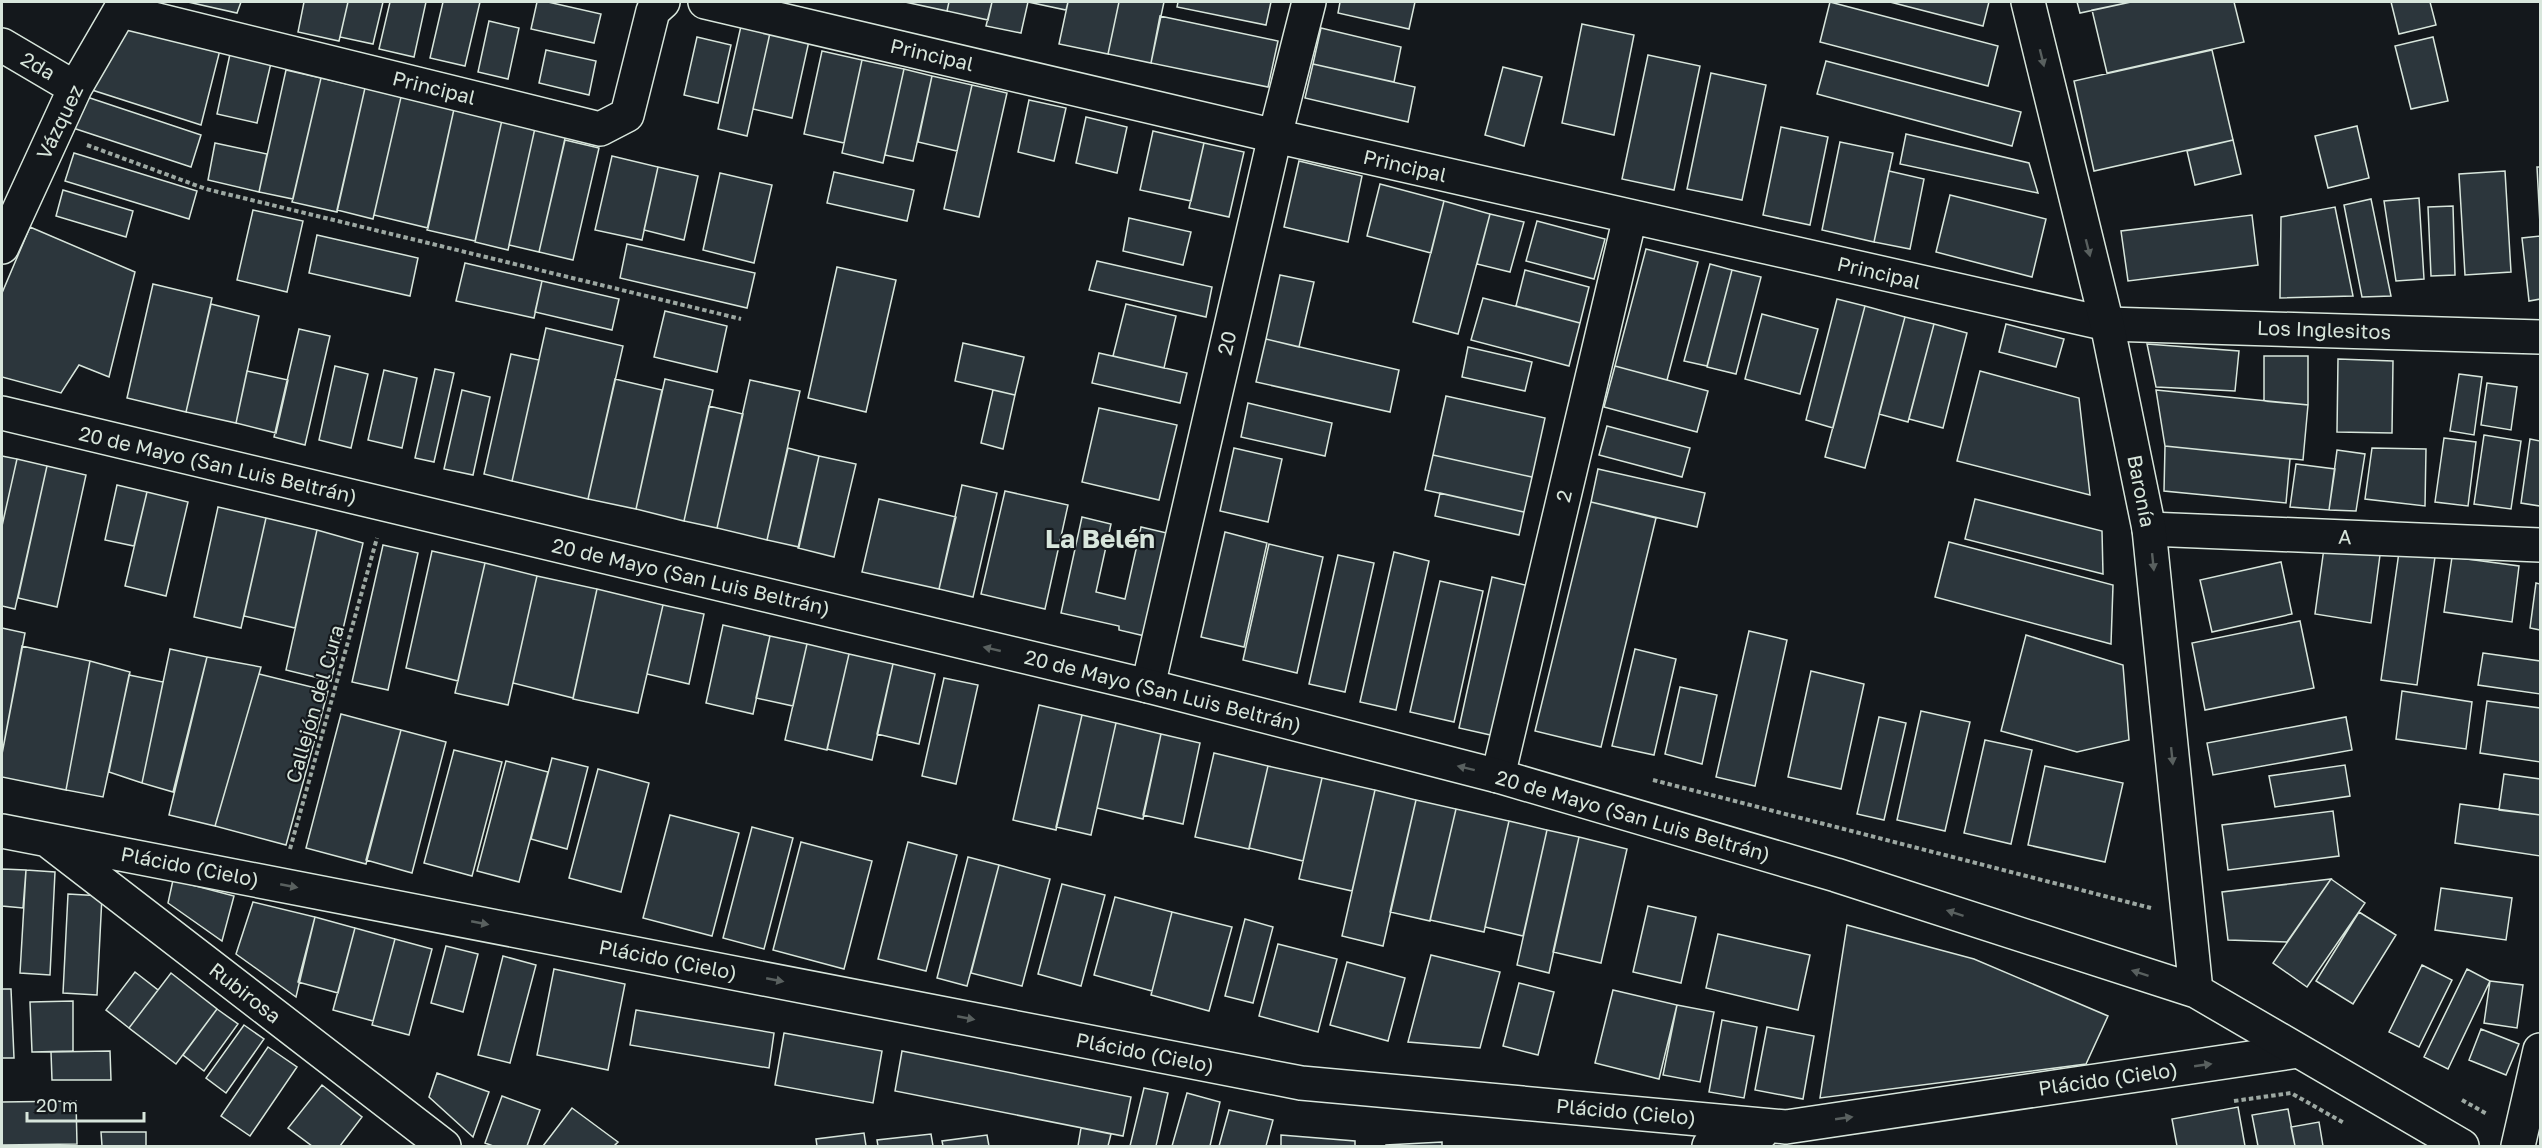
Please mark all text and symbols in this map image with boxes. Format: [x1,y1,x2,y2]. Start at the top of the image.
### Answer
street label: Principal [888,33,976,75]
street label: 2da [17,46,60,84]
one-way arrow [2038,49,2048,68]
street label: Principal [390,65,478,109]
street label: Vázquez [31,80,87,163]
street label: Principal [1361,144,1449,186]
one-way arrow [2084,239,2094,257]
street label: Principal [1835,251,1923,293]
street label: Los Inglesitos [2257,315,2391,343]
street label: 20 [1212,328,1240,357]
street label: 20 de Mayo (San Luis Beltrán) [77,420,360,508]
street label: Baronía [2123,453,2161,529]
street label: 2 [1550,487,1576,504]
district label: La Belén [1045,523,1155,554]
street label: A [2338,524,2352,548]
street label: 20 de Mayo (San Luis Beltrán) [550,532,833,620]
one-way arrow [2148,553,2157,572]
street label: Callejón del Cura [280,622,348,786]
one-way arrow [982,643,1001,653]
street label: 20 de Mayo (San Luis Beltrán) [1022,644,1304,736]
one-way arrow [2167,747,2177,766]
one-way arrow [1457,762,1475,772]
street label: 20 de Mayo (San Luis Beltrán) [1493,764,1773,866]
street label: Plácido (Cielo) [119,841,261,891]
one-way arrow [280,882,299,891]
one-way arrow [1946,908,1964,918]
one-way arrow [471,919,490,928]
street label: Plácido (Cielo) [597,934,739,984]
street label: Rubirosa [205,957,286,1028]
one-way arrow [2131,968,2149,977]
one-way arrow [765,976,784,985]
one-way arrow [957,1014,976,1023]
street label: Plácido (Cielo) [1074,1027,1216,1077]
street label: Plácido (Cielo) [2037,1056,2179,1100]
one-way arrow [2194,1060,2213,1069]
scale bar [27,1085,144,1123]
street label: Plácido (Cielo) [1555,1093,1697,1129]
text: 20 m [36,1094,78,1116]
one-way arrow [1835,1114,1854,1123]

